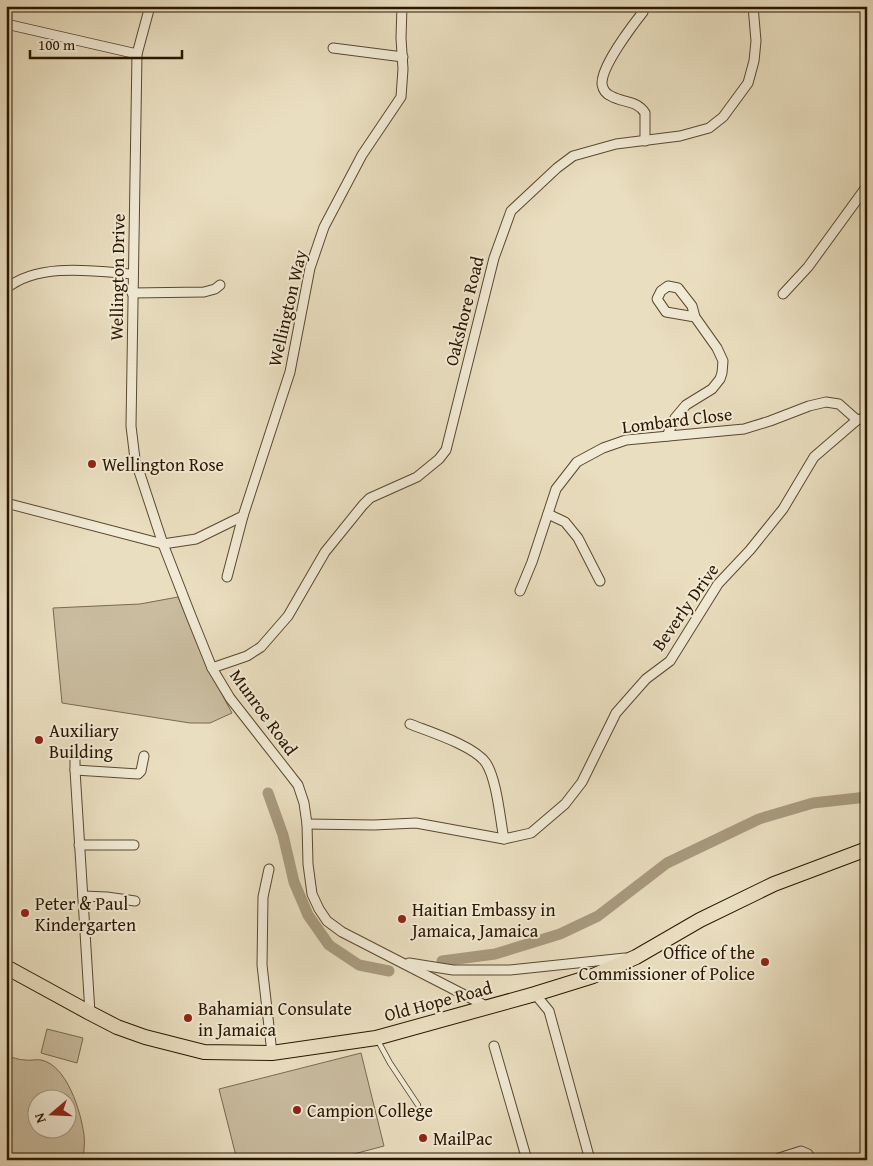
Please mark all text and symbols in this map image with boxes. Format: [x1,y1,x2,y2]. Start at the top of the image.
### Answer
scale bar [30,28,182,60]
text: 100 m [38,34,76,55]
street label: Wellington Drive [102,213,132,341]
street label: Wellington Way [260,247,314,369]
street label: Oakshore Road [437,253,491,369]
street label: Lombard Close [620,400,734,440]
place label: Wellington Rose [102,451,224,478]
marker: Wellington Rose [86,458,98,470]
street label: Beverly Drive [645,558,725,656]
street label: Munroe Road [223,663,305,761]
place label: Auxiliary Building [49,717,119,765]
marker: Auxiliary Building [33,734,45,746]
place label: Peter & Paul Kindergarten [35,890,136,938]
place label: Haitian Embassy in Jamaica, Jamaica [410,896,556,944]
marker: Peter & Paul Kindergarten [19,907,31,919]
marker: Haitian Embassy in Jamaica, Jamaica [396,913,408,925]
place label: Office of the Commissioner of Police [579,939,755,987]
marker: Office of the Commissioner of Police [759,956,771,968]
street label: Old Hope Road [381,974,495,1028]
place label: Bahamian Consulate in Jamaica [198,995,352,1043]
marker: Bahamian Consulate in Jamaica [182,1012,194,1024]
north arrow [28,1088,78,1138]
place label: Campion College [307,1097,433,1124]
marker: Campion College [291,1104,303,1116]
text: N [29,1110,51,1126]
place label: MailPac [433,1125,493,1152]
marker: MailPac [417,1132,429,1144]

